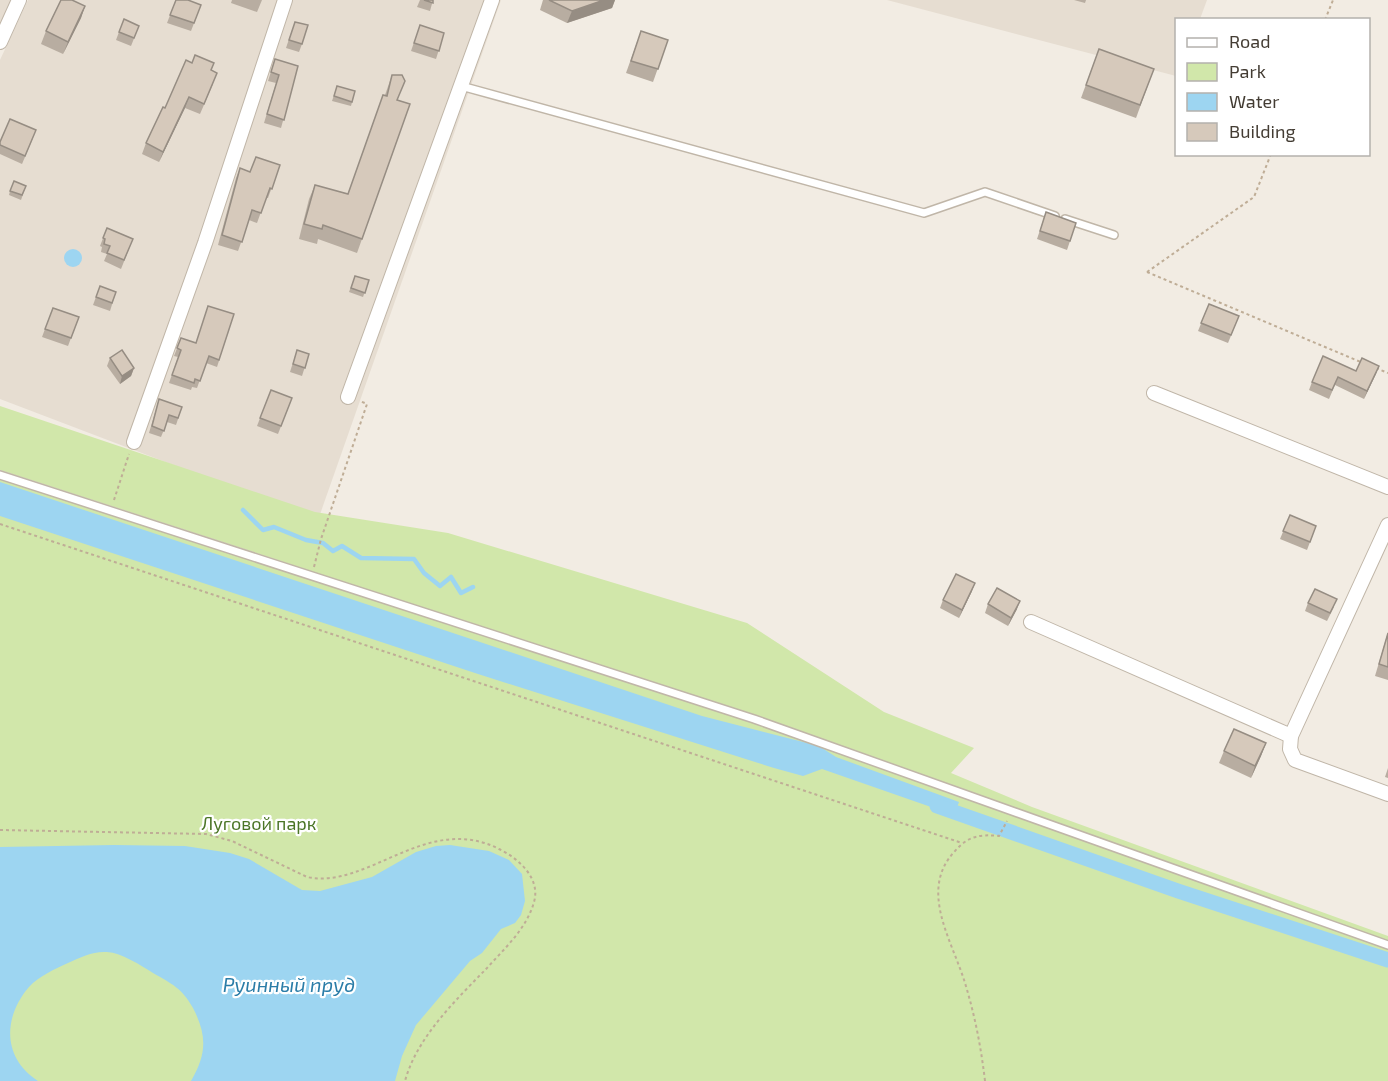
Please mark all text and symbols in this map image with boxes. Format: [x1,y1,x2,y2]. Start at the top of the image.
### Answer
legend [1175,18,1370,156]
text: Road [1229,30,1270,52]
text: Park [1229,60,1266,82]
text: Water [1229,90,1279,112]
text: Building [1229,120,1296,142]
park label: Луговой парк [202,812,317,834]
water label: Руинный пруд [223,972,355,996]

